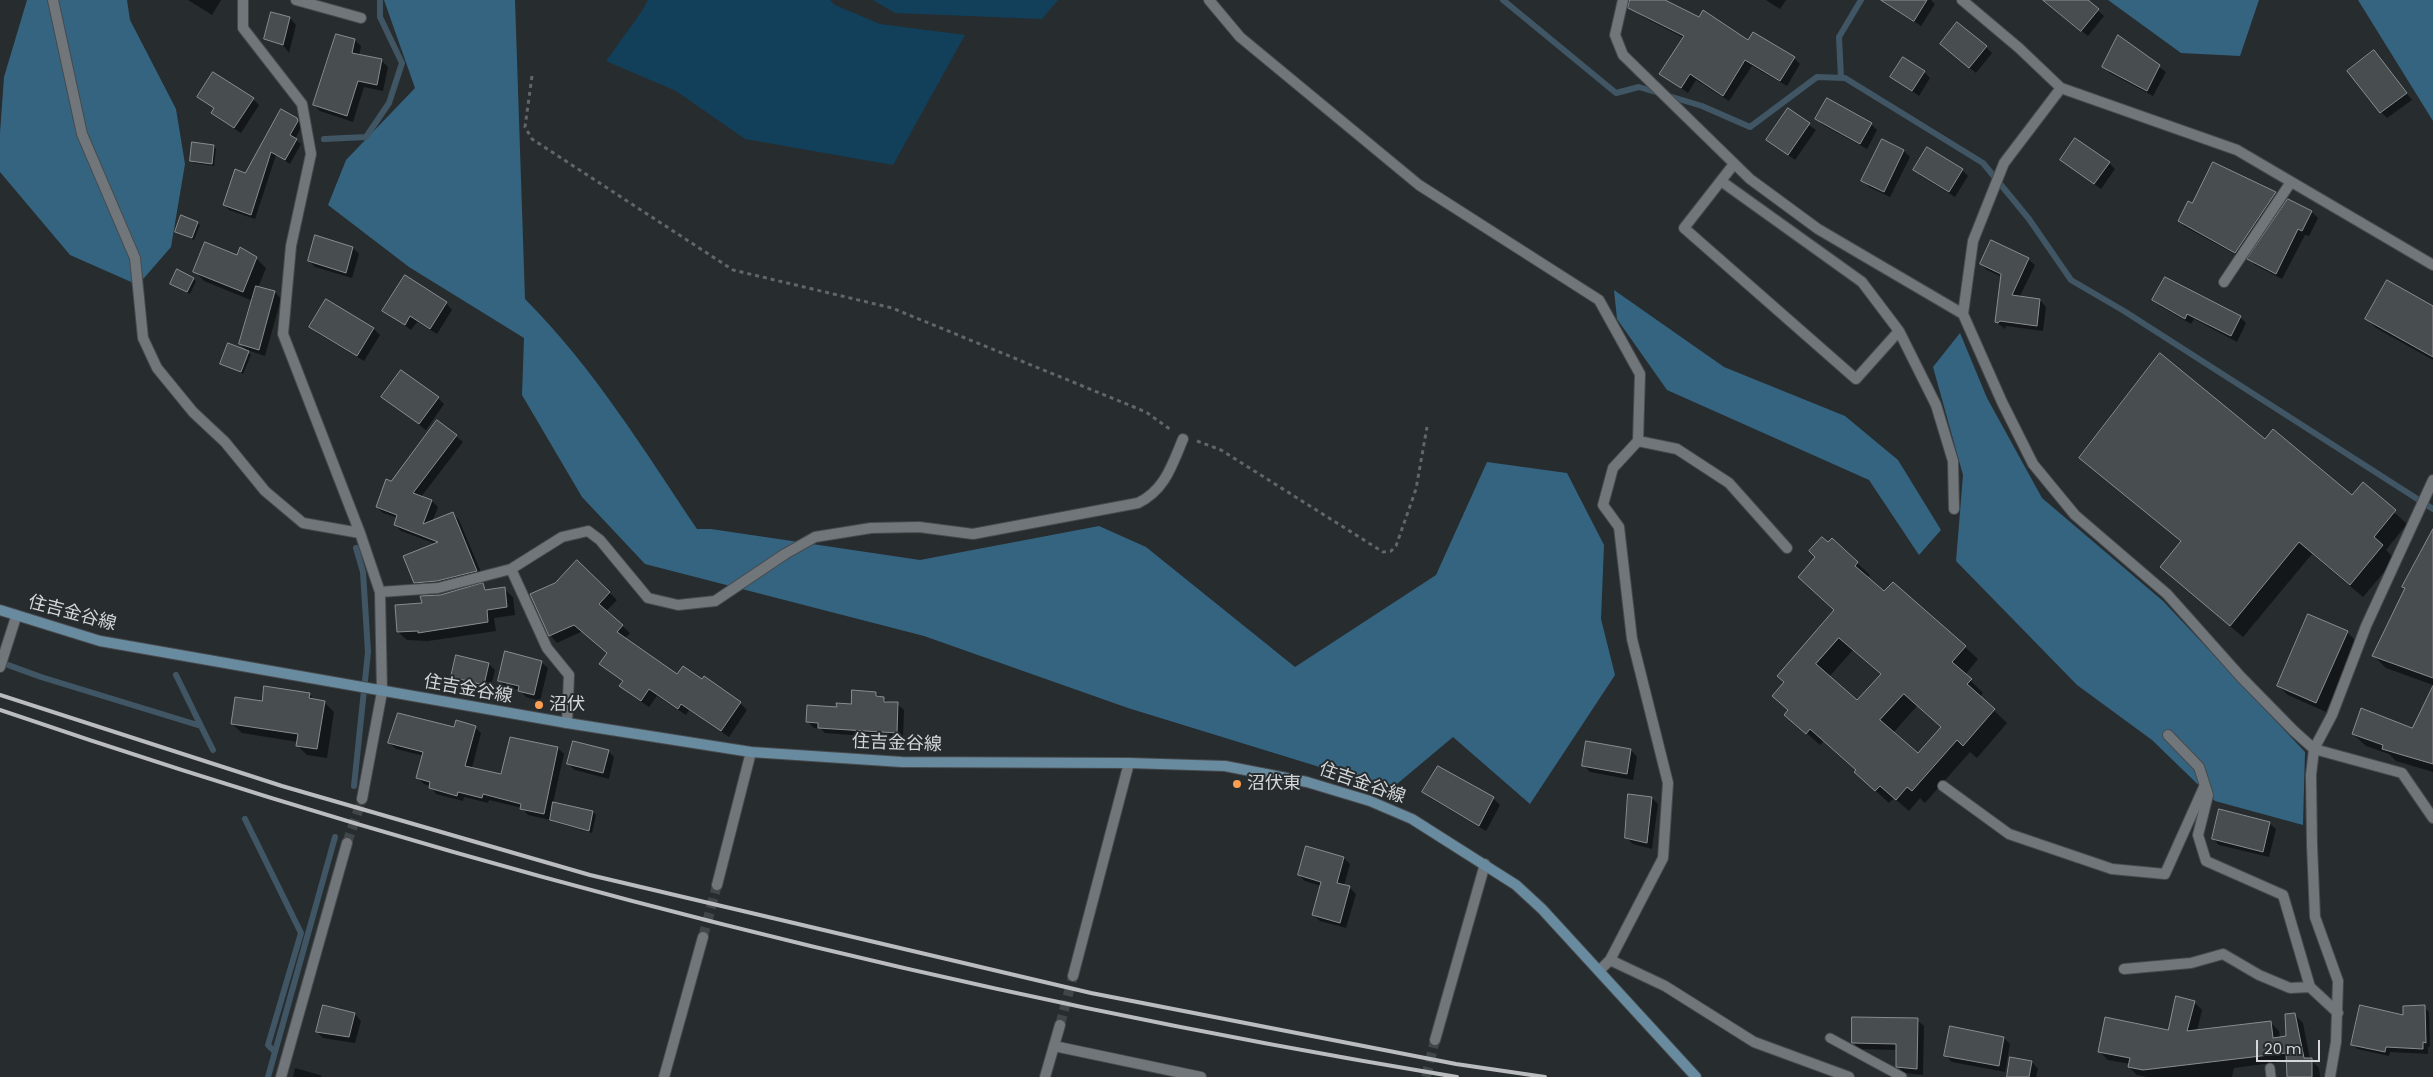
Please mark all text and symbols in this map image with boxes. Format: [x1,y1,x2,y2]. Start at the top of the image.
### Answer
street label: 住吉金谷線 [26,592,118,636]
street label: 住吉金谷線 [422,672,514,708]
place label: 沼伏 [549,694,585,716]
marker: 沼伏 [533,699,545,711]
street label: 住吉金谷線 [852,732,942,756]
street label: 住吉金谷線 [1316,759,1408,809]
place label: 沼伏東 [1247,773,1301,795]
marker: 沼伏東 [1231,778,1243,790]
scale bar [2258,1030,2322,1062]
text: 20 m [2264,1038,2302,1059]

